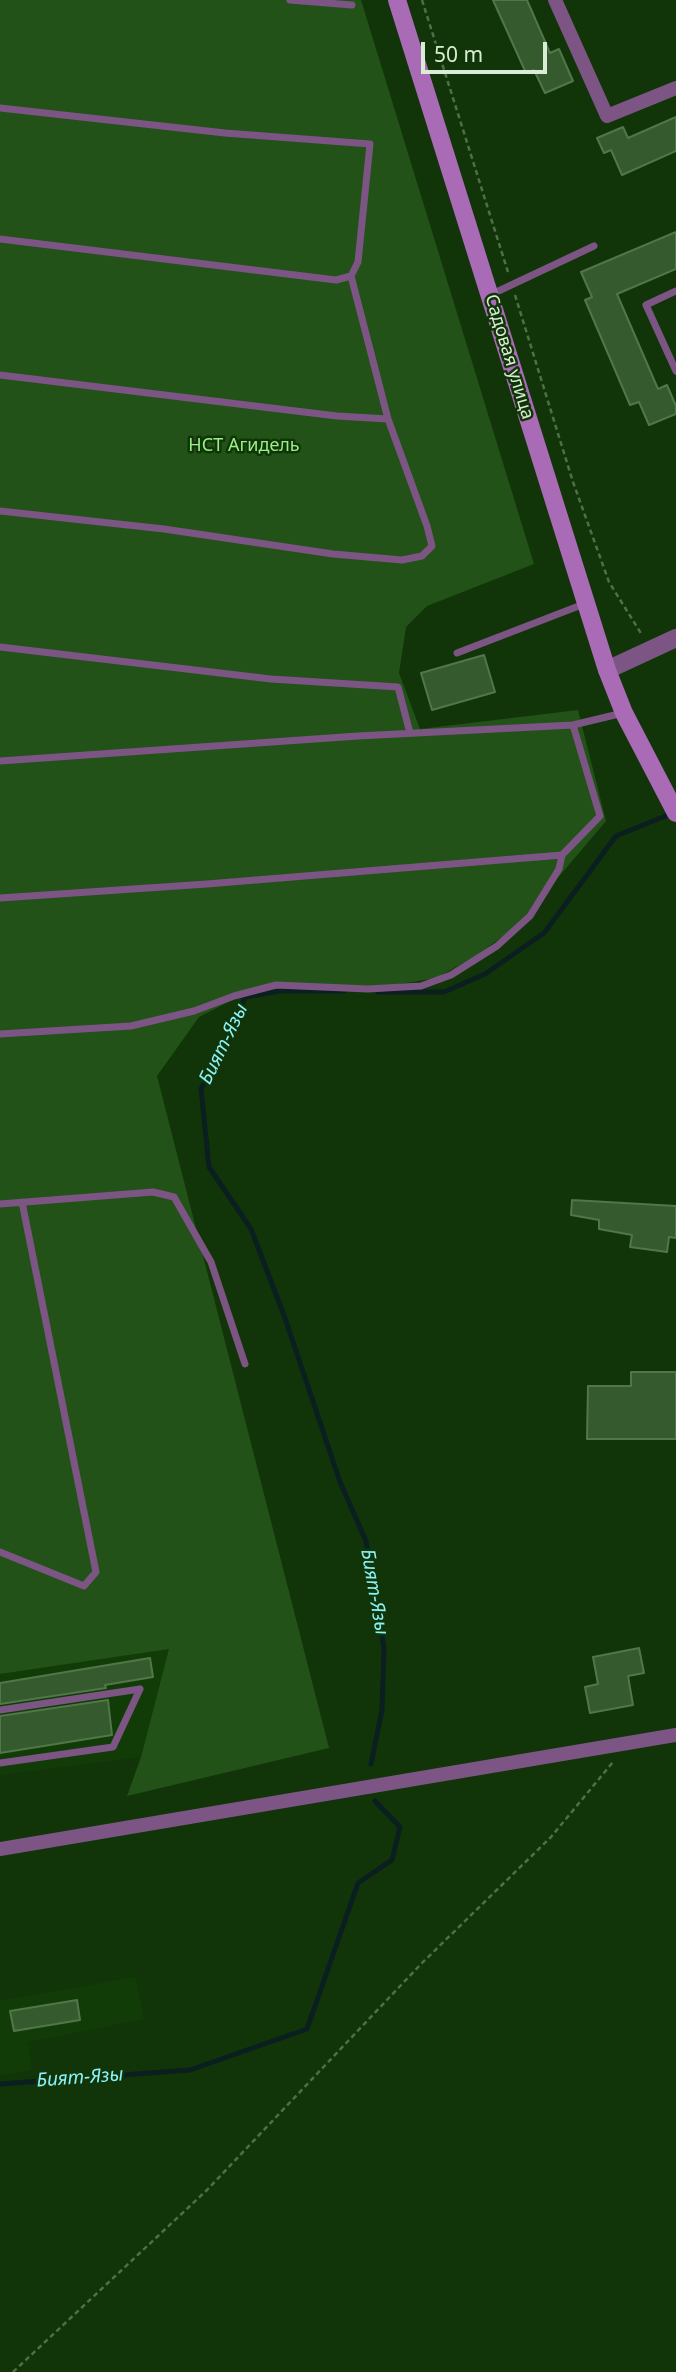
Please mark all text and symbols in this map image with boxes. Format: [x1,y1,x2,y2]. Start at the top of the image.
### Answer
scale bar [424,28,550,72]
text: 50 m [434,40,483,68]
street label: Садовая улица [480,292,538,422]
park label: НСТ Агидель [188,435,300,457]
water label: Бият-Язы [195,1000,253,1088]
water label: Бият-Язы [355,1547,393,1637]
water label: Бият-Язы [36,2064,124,2092]

